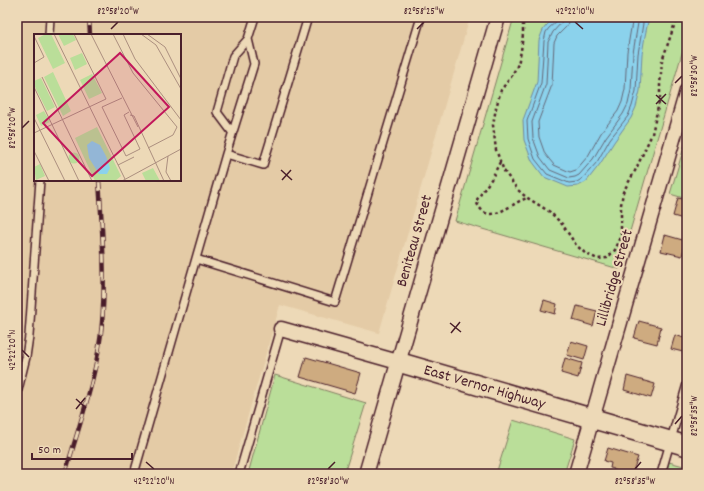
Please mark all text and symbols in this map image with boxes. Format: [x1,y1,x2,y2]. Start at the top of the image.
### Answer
text: 82°58'20"W [97,5,139,19]
text: 82°58'25"W [404,5,445,19]
text: 42°22'10"N [556,5,594,19]
inset map [34,34,181,181]
text: 82°58'30"W [688,55,702,97]
text: 82°58'20"W [6,107,20,149]
street label: Beniteau Street [391,192,439,290]
street label: Lillibridge Street [590,227,640,329]
text: 42°22'20"N [6,330,20,370]
street label: East Vernor Highway [421,359,548,416]
text: 82°58'35"W [688,395,702,436]
scale bar [32,435,132,461]
text: 50 m [38,442,61,459]
text: 42°22'20"N [134,475,174,489]
text: 82°58'30"W [307,475,349,489]
text: 82°58'35"W [615,475,656,489]

